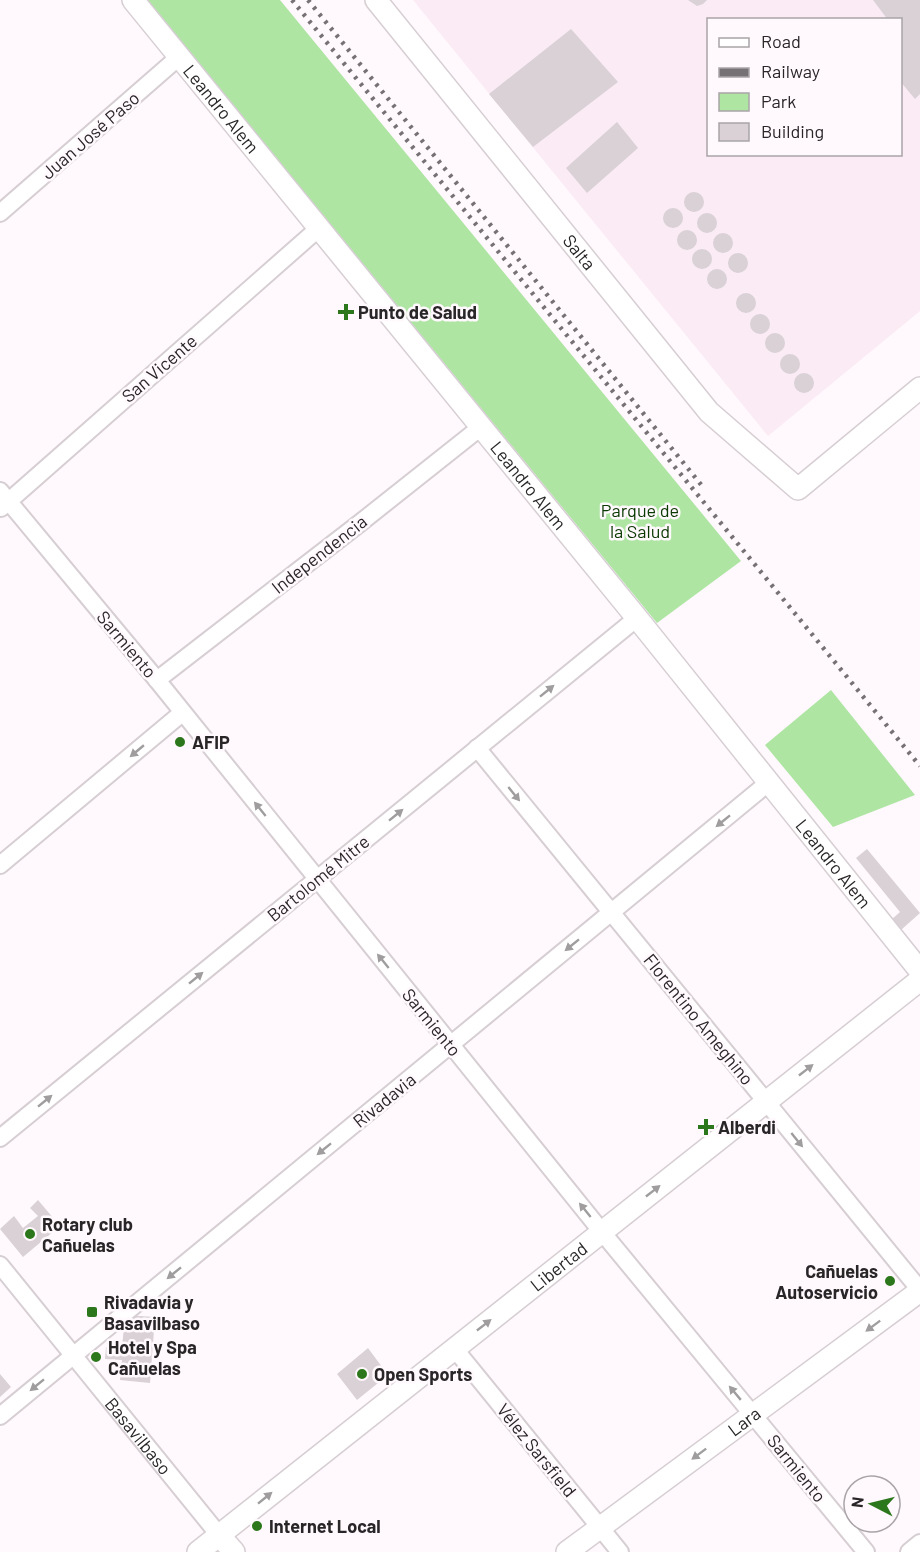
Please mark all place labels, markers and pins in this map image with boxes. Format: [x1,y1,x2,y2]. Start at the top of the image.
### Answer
place label: Punto de Salud [358,301,477,323]
marker: Punto de Salud [339,305,353,319]
place label: AFIP [192,731,230,753]
marker: AFIP [173,735,187,749]
place label: Alberdi [718,1116,776,1138]
marker: Alberdi [699,1120,713,1134]
place label: Rotary club Cañuelas [42,1213,133,1256]
marker: Rotary club Cañuelas [23,1227,37,1241]
place label: Cañuelas Autoservicio [775,1260,878,1303]
marker: Cañuelas Autoservicio [883,1274,897,1288]
place label: Rivadavia y Basavilbaso [104,1291,200,1334]
marker: Rivadavia y Basavilbaso [85,1305,99,1319]
place label: Hotel y Spa Cañuelas [108,1336,197,1379]
marker: Hotel y Spa Cañuelas [89,1350,103,1364]
place label: Open Sports [374,1363,472,1385]
marker: Open Sports [355,1367,369,1381]
place label: Internet Local [269,1515,381,1537]
marker: Internet Local [250,1519,264,1533]

